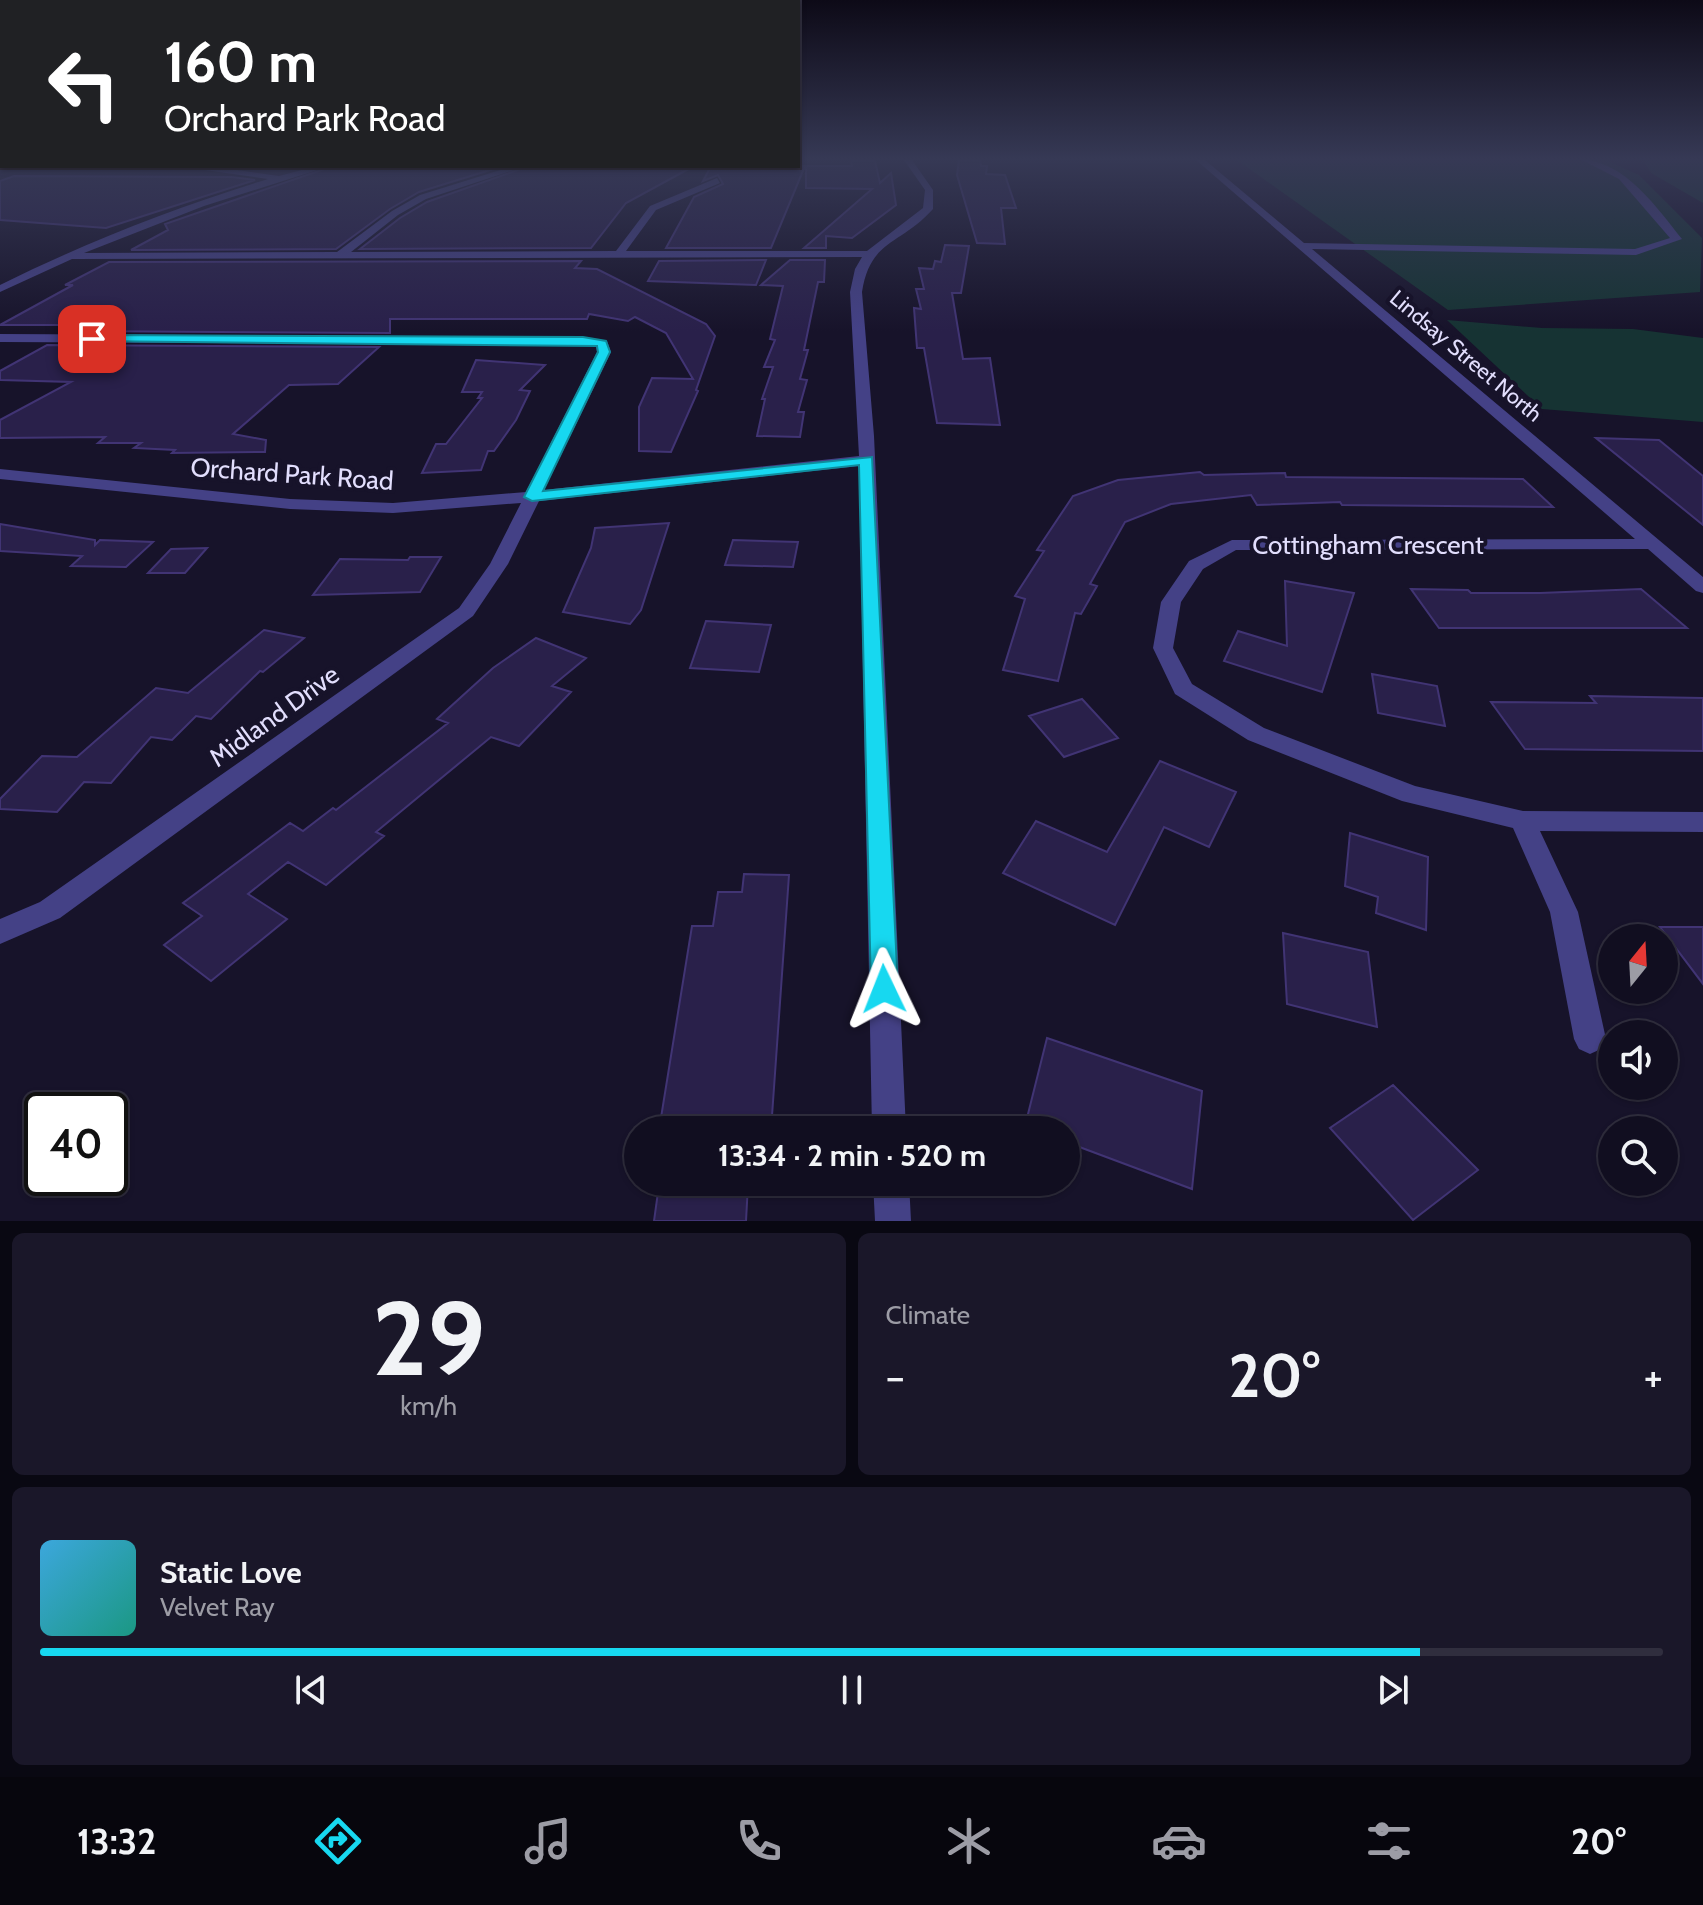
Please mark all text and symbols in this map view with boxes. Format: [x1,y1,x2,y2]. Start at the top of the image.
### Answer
text: 160 m [164,28,317,96]
icon: left [32,32,136,136]
text: Orchard Park Road [164,96,446,140]
street label: Lindsay Street North [1384,284,1548,428]
pin [58,305,126,373]
icon: arrive [70,317,114,361]
street label: Orchard Park Road [189,451,395,497]
street label: Cottingham Crescent [1252,529,1484,561]
street label: Midland Drive [203,658,345,774]
north arrow [1598,924,1678,1004]
map controls [1598,924,1678,1196]
position arrow [842,947,926,1031]
button: sound [1598,1020,1678,1100]
speed limit sign: 40 [24,1092,128,1196]
button: search [1598,1116,1678,1196]
text: 13:34 · 2 min · 520 m [718,1137,986,1174]
text: 29 [372,1275,485,1401]
text: Climate [886,1299,970,1331]
text: 20° [1229,1339,1320,1412]
text: − [886,1350,905,1403]
text: + [1644,1350,1663,1403]
text: km/h [400,1390,457,1422]
text: Static Love [160,1554,302,1591]
text: Velvet Ray [160,1591,275,1623]
icon: previous [289,1668,333,1712]
icon: pause [830,1668,874,1712]
icon: next [1371,1668,1415,1712]
icon: directions [310,1813,366,1869]
icon: music [520,1813,576,1869]
icon: phone [731,1813,787,1869]
icon: climate [941,1813,997,1869]
icon: car [1151,1813,1207,1869]
icon: filters [1361,1813,1417,1869]
text: 13:32 [77,1819,156,1863]
text: 20° [1571,1819,1626,1863]

